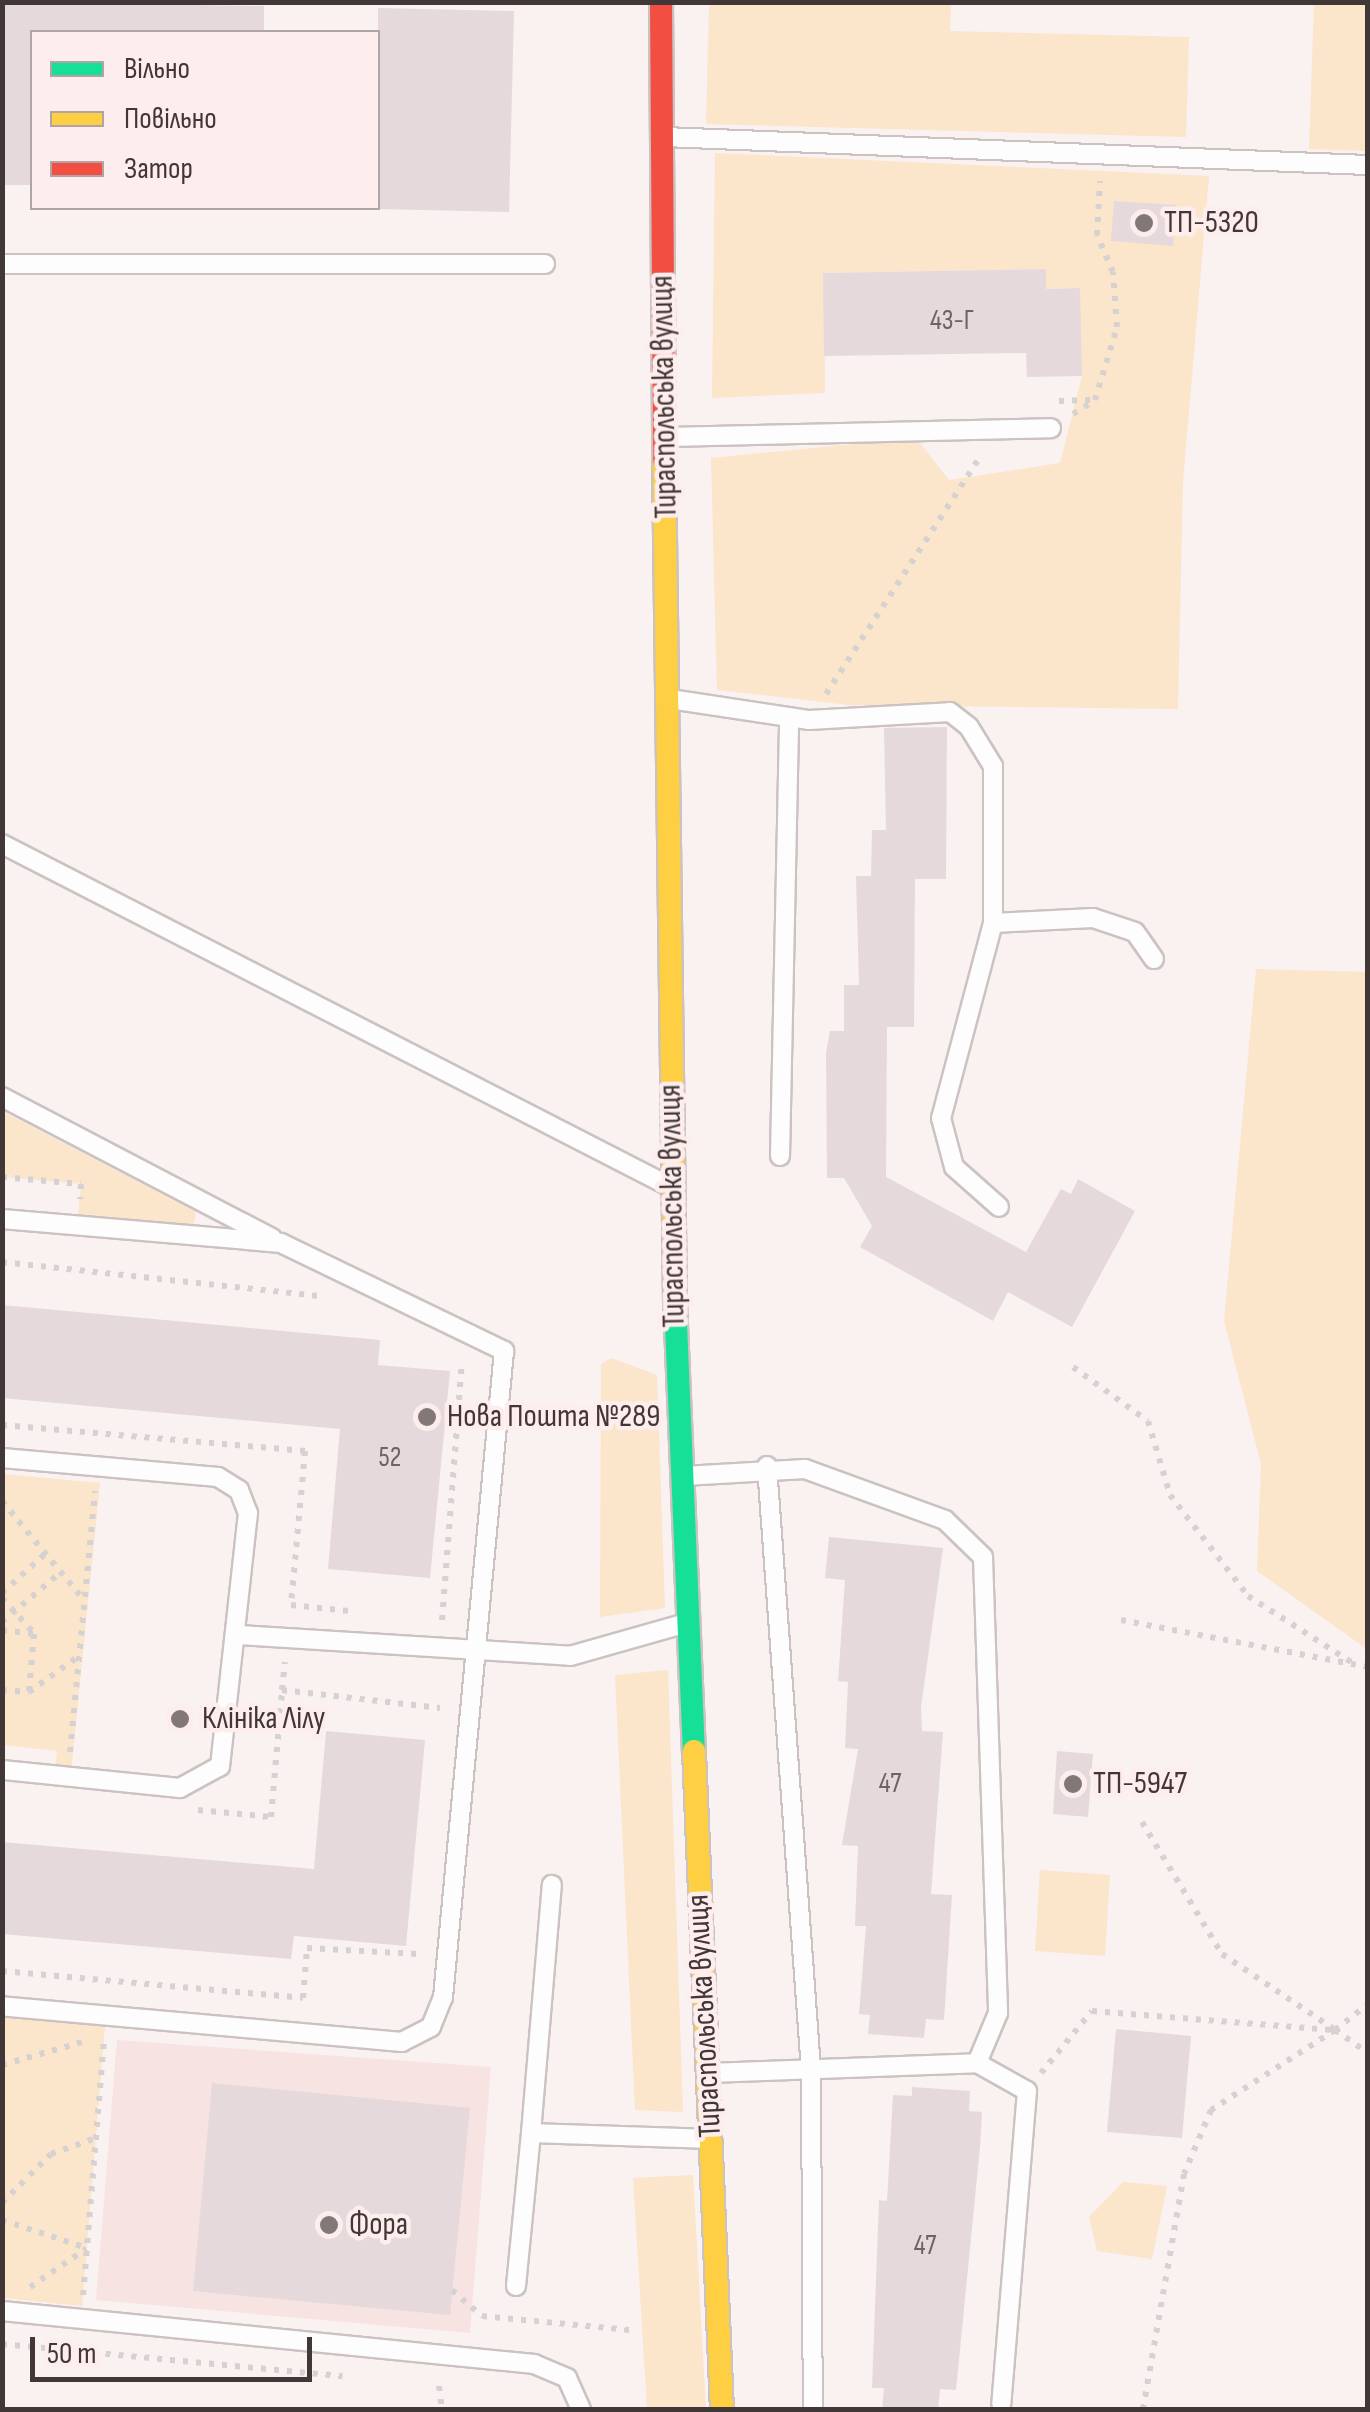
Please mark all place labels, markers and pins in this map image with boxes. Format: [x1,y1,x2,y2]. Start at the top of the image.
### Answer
place label: ТП-5320 [1164,204,1259,242]
marker: ТП-5320 [1133,212,1155,234]
place label: Нова Пошта №289 [447,1398,660,1436]
marker: Нова Пошта №289 [416,1406,438,1428]
place label: Клініка Лілу [202,1700,325,1738]
marker: Клініка Лілу [167,1706,193,1732]
place label: ТП-5947 [1093,1765,1187,1803]
marker: ТП-5947 [1062,1773,1084,1795]
place label: Фора [349,2206,408,2244]
marker: Фора [318,2214,340,2236]

